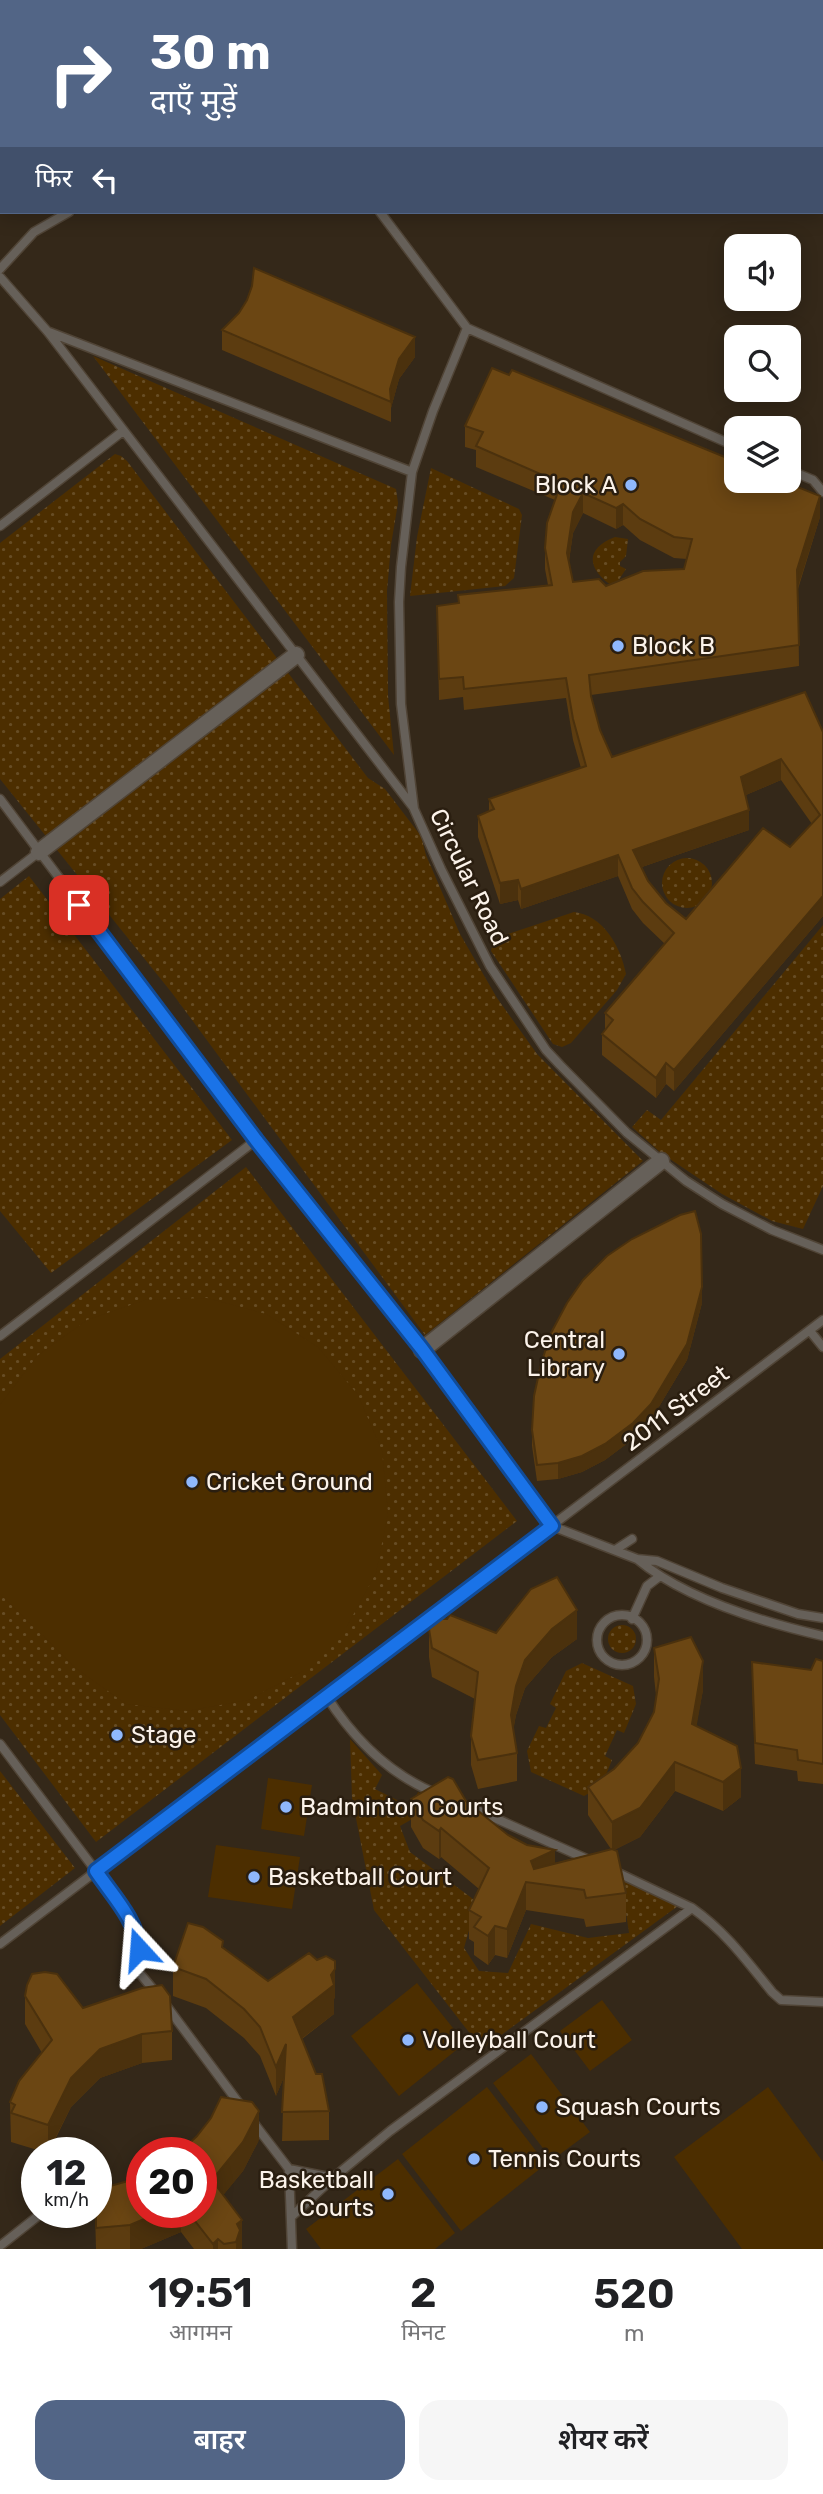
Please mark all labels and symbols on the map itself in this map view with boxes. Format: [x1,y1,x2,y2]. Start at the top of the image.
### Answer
place label: Block A [535,471,617,499]
marker: Block A [623,477,639,493]
place label: Block B [632,632,715,660]
marker: Block B [610,638,626,654]
street label: Circular Road [424,804,514,950]
pin [49,875,109,935]
place label: Central Library [524,1326,605,1382]
marker: Central Library [611,1346,627,1362]
street label: 2011 Street [618,1359,734,1457]
place label: Cricket Ground [206,1468,373,1496]
marker: Cricket Ground [184,1474,200,1490]
place label: Stage [131,1721,196,1749]
marker: Stage [109,1727,125,1743]
place label: Badminton Courts [300,1793,504,1821]
marker: Badminton Courts [278,1799,294,1815]
place label: Basketball Court [268,1863,452,1891]
marker: Basketball Court [246,1869,262,1885]
position arrow [102,1912,176,1986]
place label: Volleyball Court [422,2026,596,2054]
marker: Volleyball Court [400,2032,416,2048]
place label: Squash Courts [556,2093,721,2121]
marker: Squash Courts [534,2099,550,2115]
speed limit sign: 20 [126,2137,217,2228]
place label: Tennis Courts [488,2145,641,2173]
marker: Tennis Courts [466,2151,482,2167]
place label: Basketball Courts [259,2166,374,2222]
marker: Basketball Courts [380,2186,396,2202]

